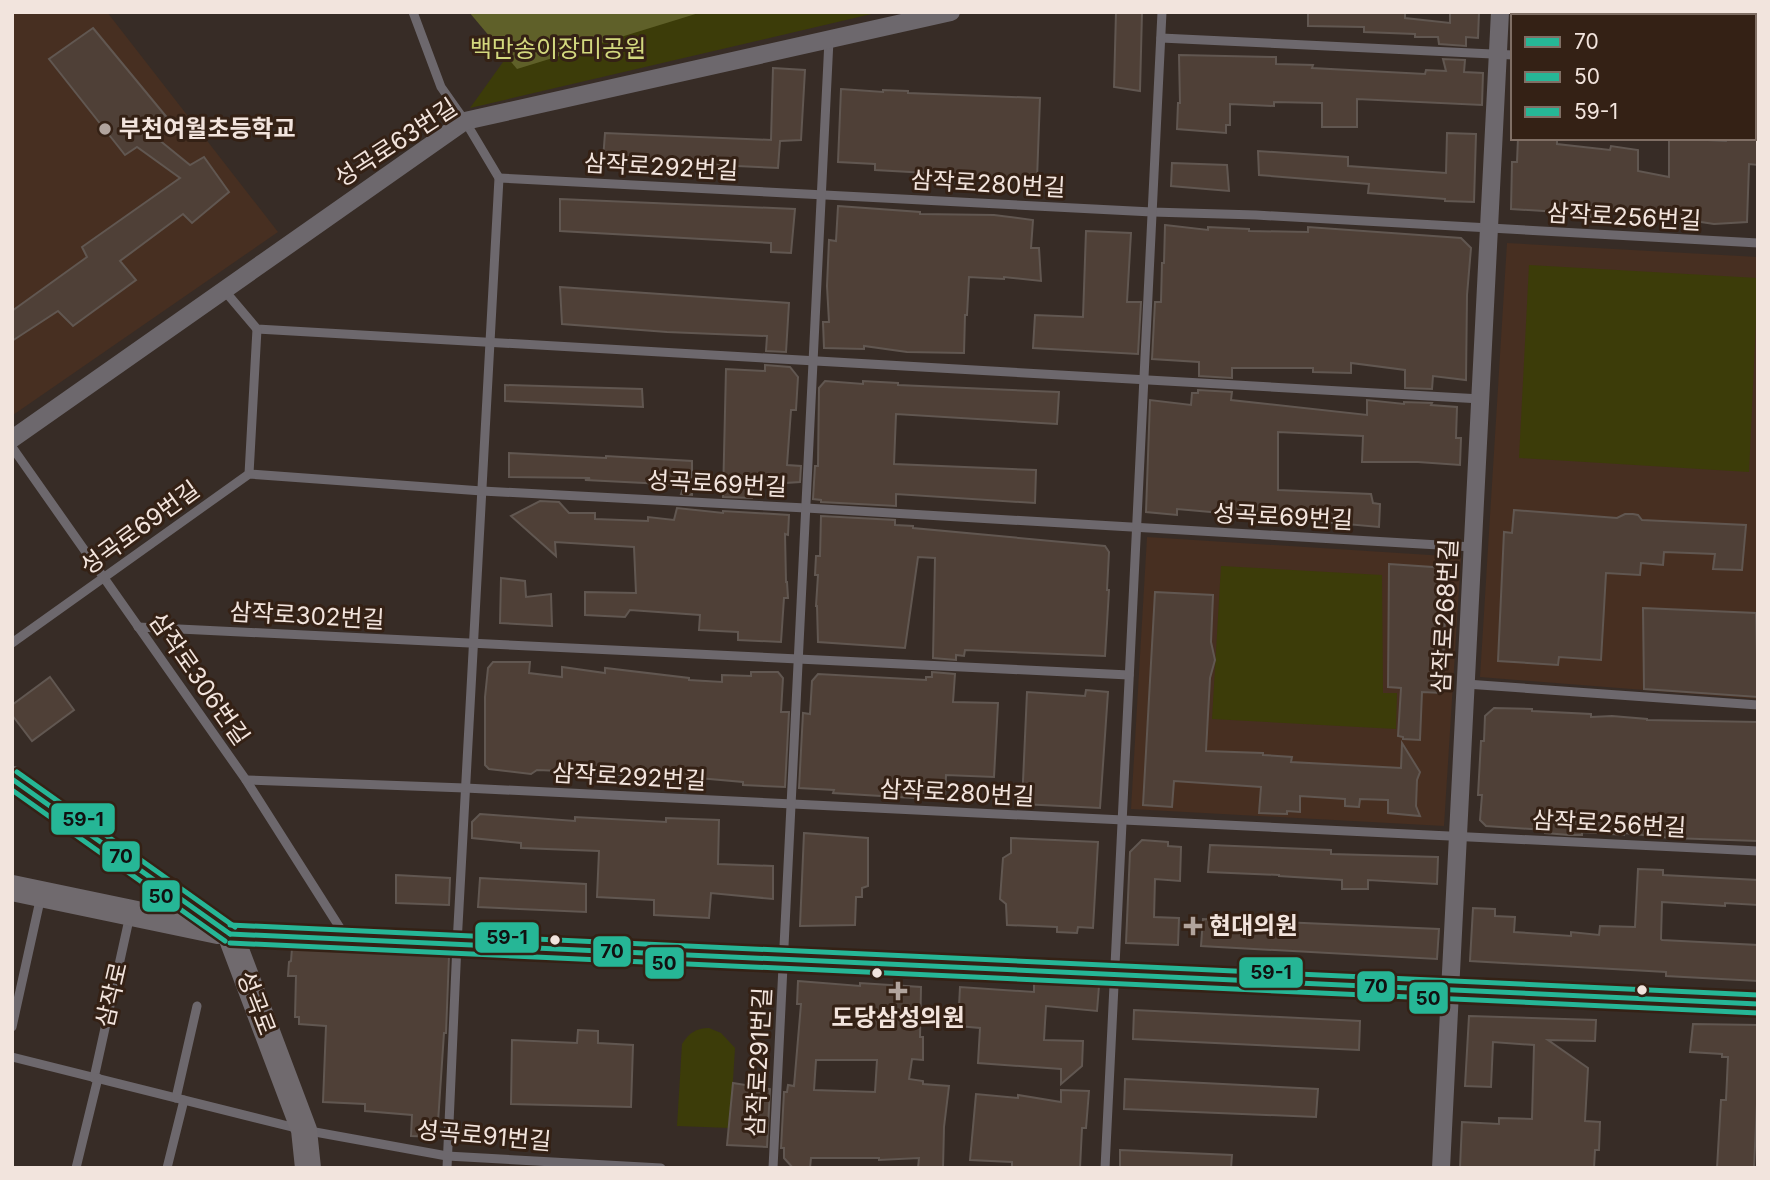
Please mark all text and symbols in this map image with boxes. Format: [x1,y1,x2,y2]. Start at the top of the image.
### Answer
legend [1511,14,1756,140]
text: 70 [1574,29,1599,54]
park label: 백만송이장미공원 [470,34,646,63]
text: 50 [1574,64,1600,89]
street label: 성곡로63번길 [329,92,462,193]
text: 59-1 [1574,99,1618,124]
place label: 부천여월초등학교 [119,114,296,143]
marker: 부천여월초등학교 [97,121,113,137]
street label: 삼작로292번길 [583,148,739,185]
street label: 삼작로280번길 [910,165,1066,202]
street label: 삼작로256번길 [1546,198,1702,235]
street label: 성곡로69번길 [646,465,788,502]
street label: 성곡로69번길 [74,475,205,581]
street label: 성곡로69번길 [1212,498,1354,535]
street label: 삼작로268번길 [1426,538,1463,694]
street label: 삼작로302번길 [229,597,385,634]
street label: 삼작로306번길 [143,607,256,751]
street label: 삼작로292번길 [551,758,707,795]
street label: 삼작로280번길 [879,774,1035,811]
line badge: 59-1 [50,802,116,836]
street label: 삼작로256번길 [1531,805,1687,842]
text: 59-1 [62,808,104,831]
line badge: 70 [101,840,141,873]
text: 70 [109,845,133,868]
line badge: 50 [141,879,181,913]
text: 50 [149,885,173,908]
place label: 현대의원 [1209,911,1297,940]
marker: 현대의원 [1183,916,1203,936]
line badge: 59-1 [474,921,540,954]
text: 59-1 [486,926,528,949]
unlabelled marker [548,933,562,947]
line badge: 70 [592,935,632,968]
text: 70 [600,940,624,963]
line badge: 50 [644,946,685,980]
text: 50 [652,952,676,975]
line badge: 59-1 [1238,956,1304,989]
street label: 삼작로 [90,959,133,1030]
text: 59-1 [1250,961,1292,984]
unlabelled marker [870,966,884,980]
street label: 성곡로 [231,967,282,1039]
line badge: 70 [1356,970,1396,1003]
text: 70 [1364,975,1388,998]
marker: 도당삼성의원 [888,981,908,1001]
line badge: 50 [1408,981,1449,1015]
unlabelled marker [1635,983,1649,997]
street label: 삼작로291번길 [740,986,777,1137]
text: 50 [1416,987,1440,1010]
place label: 도당삼성의원 [832,1003,964,1032]
street label: 성곡로91번길 [416,1115,553,1156]

